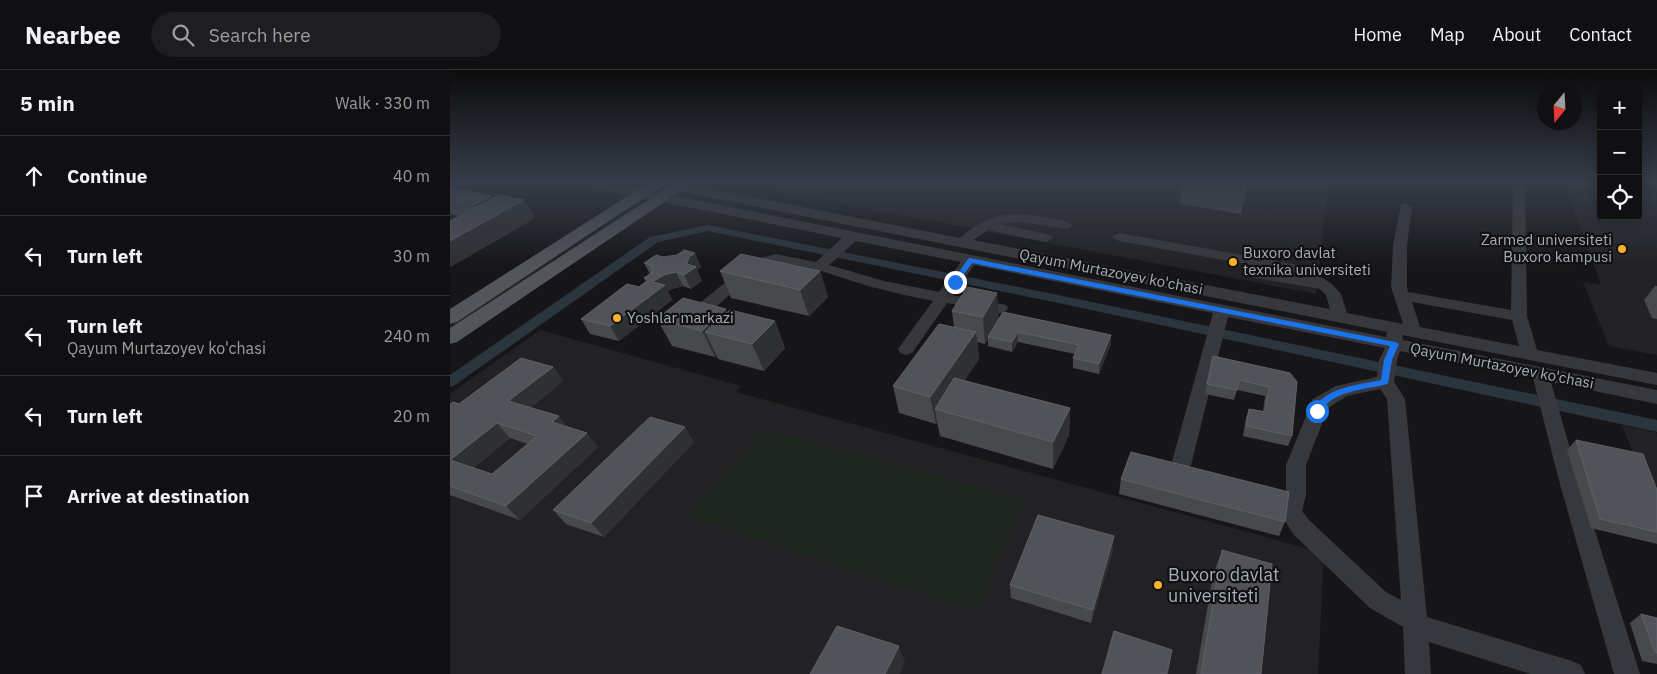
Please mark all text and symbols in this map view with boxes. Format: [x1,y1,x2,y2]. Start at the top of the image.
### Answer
search box [151,12,501,57]
text: Nearbee [25,19,121,51]
icon: search [169,21,197,49]
text: Search here [209,23,311,47]
text: Home [1354,23,1402,46]
text: Map [1430,23,1465,46]
text: About [1493,23,1541,46]
text: Contact [1569,23,1632,46]
north arrow [1537,85,1582,130]
map controls [1597,85,1642,220]
button: + [1597,85,1642,130]
text: 5 min [20,89,75,117]
text: Walk · 330 m [335,93,430,113]
button: − [1597,130,1642,175]
icon: ahead [20,162,48,190]
text: Continue [67,164,147,188]
text: 40 m [393,166,430,186]
button: locate [1597,175,1642,220]
place label: Zarmed universiteti Buxoro kampusi [1481,230,1612,266]
icon: left [20,242,48,270]
place label: Buxoro davlat texnika universiteti [1243,243,1371,279]
marker: Zarmed universiteti Buxoro kampusi [1616,243,1628,255]
text: Turn left [67,244,143,268]
street label: Qayum Murtazoyev ko'chasi [1018,244,1204,299]
text: 30 m [393,246,430,266]
marker: Buxoro davlat texnika universiteti [1227,256,1239,268]
route end [944,271,967,294]
place label: Yoshlar markazi [627,308,734,327]
marker: Yoshlar markazi [611,312,623,324]
text: Turn left [67,314,143,338]
icon: left [20,322,48,350]
text: 240 m [383,326,430,346]
text: Qayum Murtazoyev ko'chasi [67,338,266,358]
street label: Qayum Murtazoyev ko'chasi [1409,338,1595,393]
route start [1306,400,1329,423]
icon: left [20,402,48,430]
text: Turn left [67,404,143,428]
text: 20 m [393,406,430,426]
icon: arrive [20,482,48,510]
text: Arrive at destination [67,484,250,508]
place label: Buxoro davlat universiteti [1168,563,1279,607]
marker: Buxoro davlat universiteti [1152,579,1164,591]

